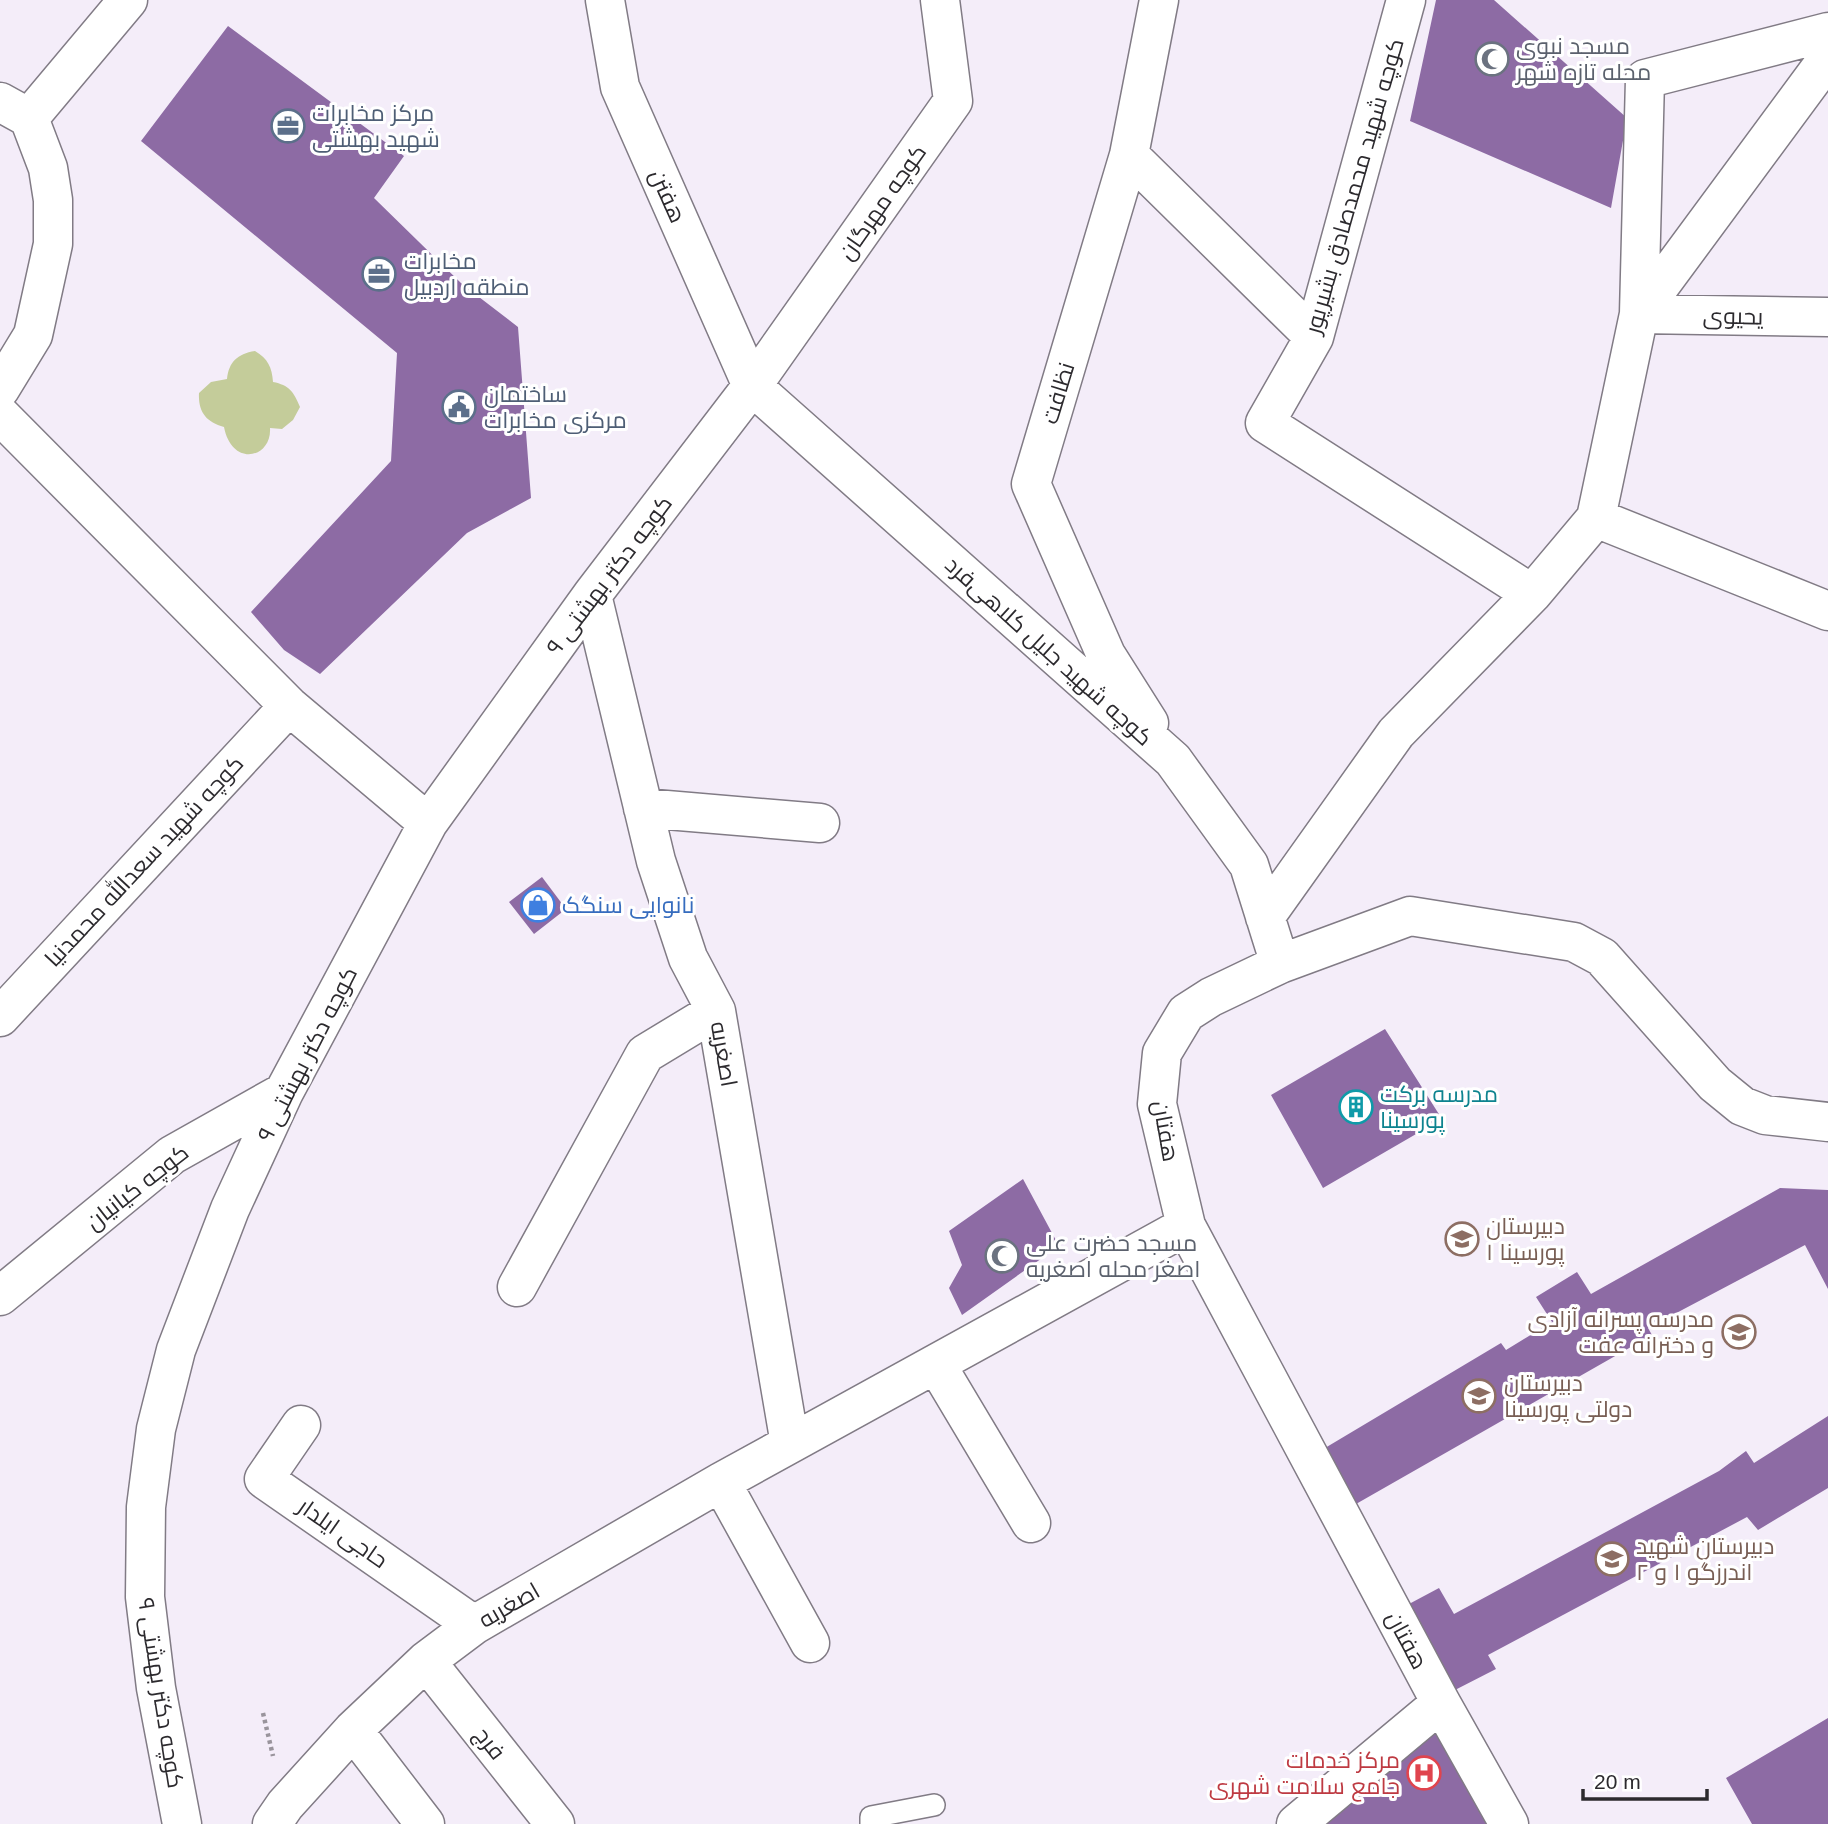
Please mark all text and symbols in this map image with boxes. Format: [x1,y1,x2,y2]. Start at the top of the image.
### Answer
place label: مسجد نبوی محله تازه شهر [1514,33,1651,86]
street label: کوچه شهید محمدصادق بشیرپور [1299,35,1411,339]
mosque icon: مسجد نبوی محله تازه شهر [1473,40,1511,78]
place label: مرکز مخابرات شهید بهشتی [312,100,440,153]
office icon: مرکز مخابرات شهید بهشتی [269,107,307,145]
street label: کوچه مهرگان [833,139,933,266]
street label: هفتن [644,165,691,227]
place label: مخابرات منطقه اردبیل [404,248,529,301]
office icon: مخابرات منطقه اردبیل [360,255,398,293]
street label: یحیوی [1702,302,1764,331]
street label: نظافت [1036,359,1080,427]
place label: ساختمان مرکزی مخابرات [484,381,627,434]
public building icon: ساختمان مرکزی مخابرات [440,388,478,426]
street label: کوچه دکتر بهشتی ۹ [541,490,679,661]
street label: کوچه شهید جلیل کلاهی‌فرد [939,551,1158,752]
street label: کوچه شهید سعدالله محمدنیا [38,749,250,973]
shop icon: نانوایی سنگک [519,886,557,924]
place label: نانوایی سنگک [562,892,694,919]
street label: کوچه دکتر بهشتی ۹ [252,962,364,1146]
street label: اصغریه [705,1019,743,1089]
place label: مدرسه برکت پورسینا [1380,1081,1498,1135]
building icon: مدرسه برکت پورسینا [1337,1088,1375,1126]
street label: هفتان [1147,1098,1184,1164]
street label: کوچه کیانیان [81,1139,195,1237]
place label: دبیرستان پورسینا ۱ [1486,1213,1565,1267]
school or university icon: دبیرستان پورسینا ۱ [1443,1220,1481,1258]
place label: مسجد حضرت علی اصغر محله اصغریه [1026,1230,1200,1282]
mosque icon: مسجد حضرت علی اصغر محله اصغریه [983,1237,1021,1275]
place label: مدرسه پسرانه آزادی و دخترانه عفت [1528,1306,1714,1358]
school or university icon: مدرسه پسرانه آزادی و دخترانه عفت [1720,1313,1758,1351]
place label: دبیرستان دولتی پورسینا [1504,1370,1632,1424]
school or university icon: دبیرستان دولتی پورسینا [1460,1377,1498,1415]
street label: حاجی ایلدار [291,1492,393,1574]
place label: دبیرستان شهید اندرزگو ۱ و ۲ [1636,1533,1774,1585]
school or university icon: دبیرستان شهید اندرزگو ۱ و ۲ [1593,1540,1631,1578]
street label: اصغریه [474,1577,544,1633]
street label: کوچه دکتر بهشتی ۹ [131,1596,189,1790]
street label: هفتان [1380,1607,1433,1674]
street label: فرج [467,1722,511,1766]
place label: مرکز خدمات جامع سلامت شهری [1209,1747,1400,1802]
hospital icon: مرکز خدمات جامع سلامت شهری [1405,1754,1443,1792]
scale bar [1583,1758,1707,1802]
text: 20 m [1594,1770,1641,1793]

